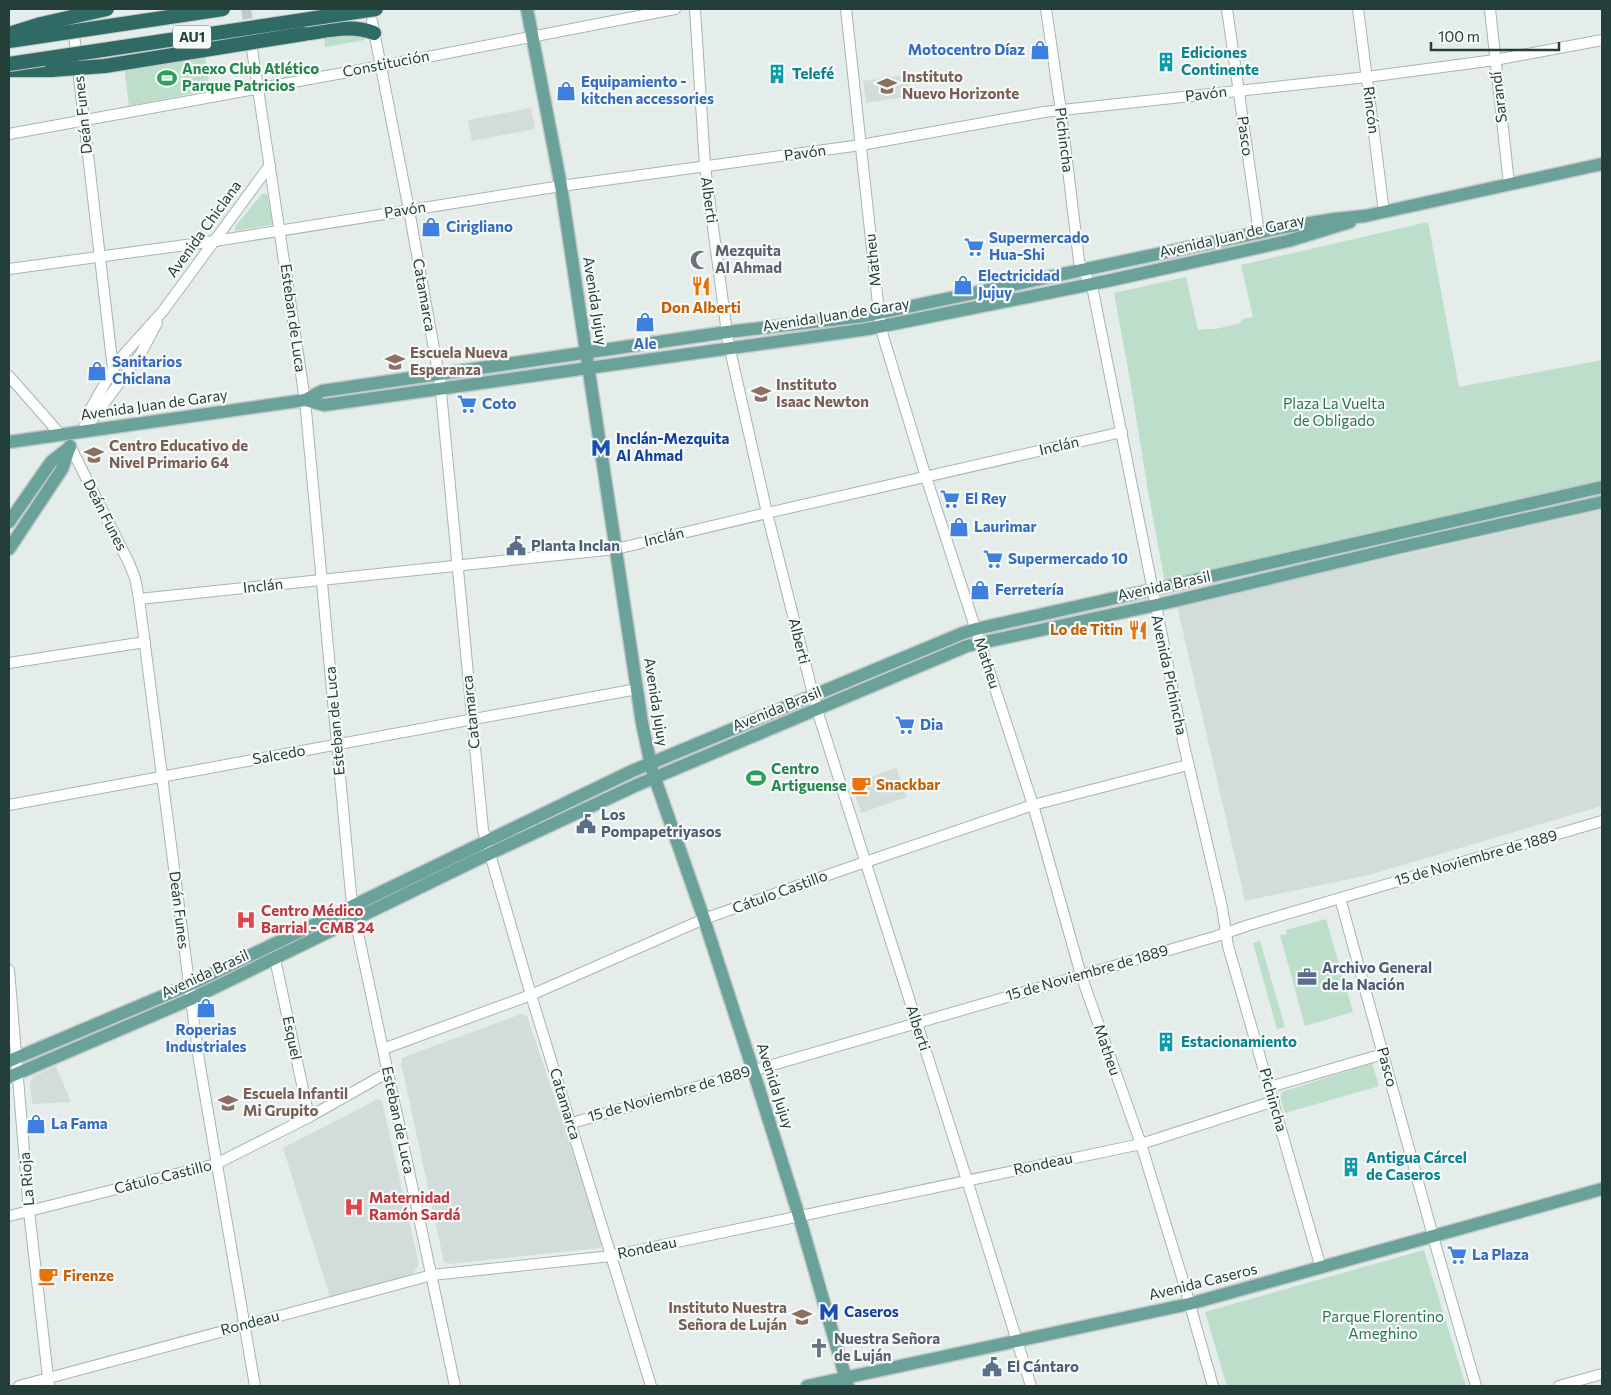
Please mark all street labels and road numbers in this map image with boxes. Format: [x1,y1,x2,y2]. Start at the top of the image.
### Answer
road number: AU1 [173,26,211,48]
street label: Constitución [341,46,431,80]
street label: Sarandí [1486,69,1510,124]
street label: Deán Funes [69,75,95,155]
street label: Pavón [1184,82,1228,105]
street label: Rincón [1360,85,1384,135]
street label: Pichincha [1052,106,1078,174]
street label: Pasco [1234,115,1258,157]
street label: Pavón [783,140,827,164]
street label: Alberti [698,175,722,224]
street label: Avenida Chiclana [162,177,244,280]
street label: Pavón [383,197,427,221]
street label: Avenida Juan de Garay [1157,209,1306,261]
street label: Matheu [860,233,884,287]
street label: Avenida Jujuy [580,255,612,347]
street label: Catamarca [410,257,440,333]
street label: Esteban de Luca [277,262,311,373]
street label: Avenida Juan de Garay [761,293,911,335]
street label: Avenida Juan de Garay [79,385,229,423]
street label: Inclán [1037,432,1080,458]
street label: Deán Funes [80,476,132,554]
street label: Inclán [642,523,685,549]
street label: Avenida Brasil [1116,566,1212,604]
street label: Inclán [242,574,284,596]
street label: Avenida Pichincha [1148,613,1192,737]
street label: Alberti [786,616,814,666]
street label: Matheu [971,635,1005,691]
street label: Avenida Jujuy [641,656,673,748]
street label: Esteban de Luca [320,666,348,776]
street label: Catamarca [457,674,483,750]
street label: Avenida Brasil [729,682,824,734]
street label: Salcedo [251,741,307,768]
street label: 15 de Noviembre de 1889 [1392,825,1559,889]
street label: Cátulo Castillo [730,866,830,917]
street label: Deán Funes [166,870,194,950]
street label: 15 de Noviembre de 1889 [1003,940,1170,1004]
street label: Avenida Brasil [158,945,251,1001]
street label: Alberti [903,1003,935,1053]
street label: Esquel [280,1014,306,1061]
street label: Matheu [1091,1022,1125,1078]
street label: Avenida Jujuy [754,1040,798,1131]
street label: Pasco [1374,1045,1402,1089]
street label: 15 de Noviembre de 1889 [585,1061,752,1125]
street label: Esteban de Luca [379,1064,419,1175]
street label: Catamarca [547,1066,585,1142]
street label: Pichincha [1256,1066,1292,1134]
street label: Rondeau [1012,1148,1074,1178]
street label: La Rioja [15,1151,37,1207]
street label: Cátulo Castillo [112,1155,213,1197]
street label: Rondeau [616,1232,678,1262]
street label: Avenida Caseros [1147,1259,1259,1303]
street label: Rondeau [218,1306,281,1338]

